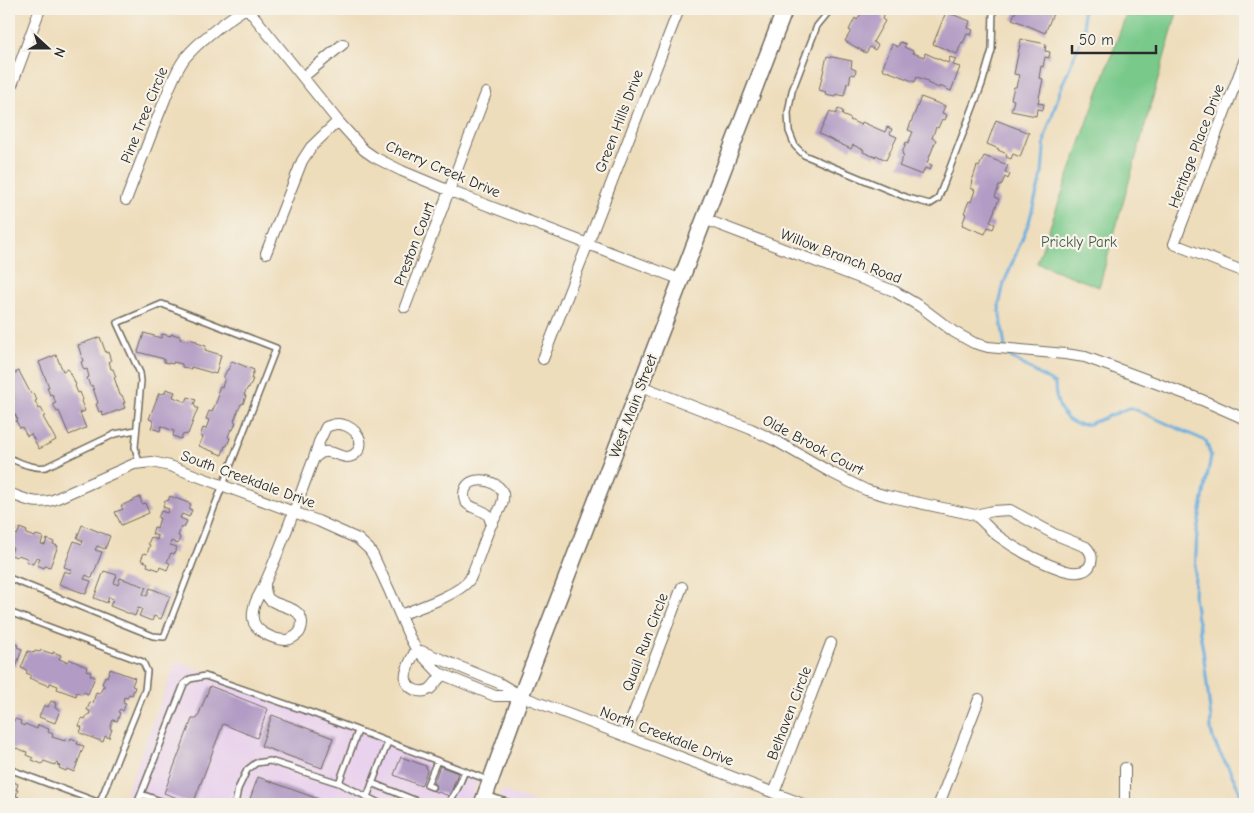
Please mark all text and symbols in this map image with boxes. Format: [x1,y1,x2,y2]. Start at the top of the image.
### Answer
north arrow [22,22,72,72]
scale bar [1072,22,1155,54]
text: 50 m [1079,31,1114,49]
text: N [50,45,69,60]
street label: Pine Tree Circle [116,64,172,166]
street label: Green Hills Drive [591,66,647,175]
street label: Heritage Place Drive [1164,81,1228,210]
street label: Cherry Creek Drive [383,137,504,201]
street label: Preston Court [390,199,438,288]
street label: Willow Branch Road [778,225,904,287]
park label: Prickly Park [1041,233,1118,251]
street label: West Main Street [605,351,661,460]
street label: Olde Brook Court [760,411,867,479]
street label: South Creekdale Drive [178,446,318,512]
street label: Quail Run Circle [618,590,672,694]
street label: Belhaven Circle [763,663,815,762]
street label: North Creekdale Drive [598,702,737,770]

